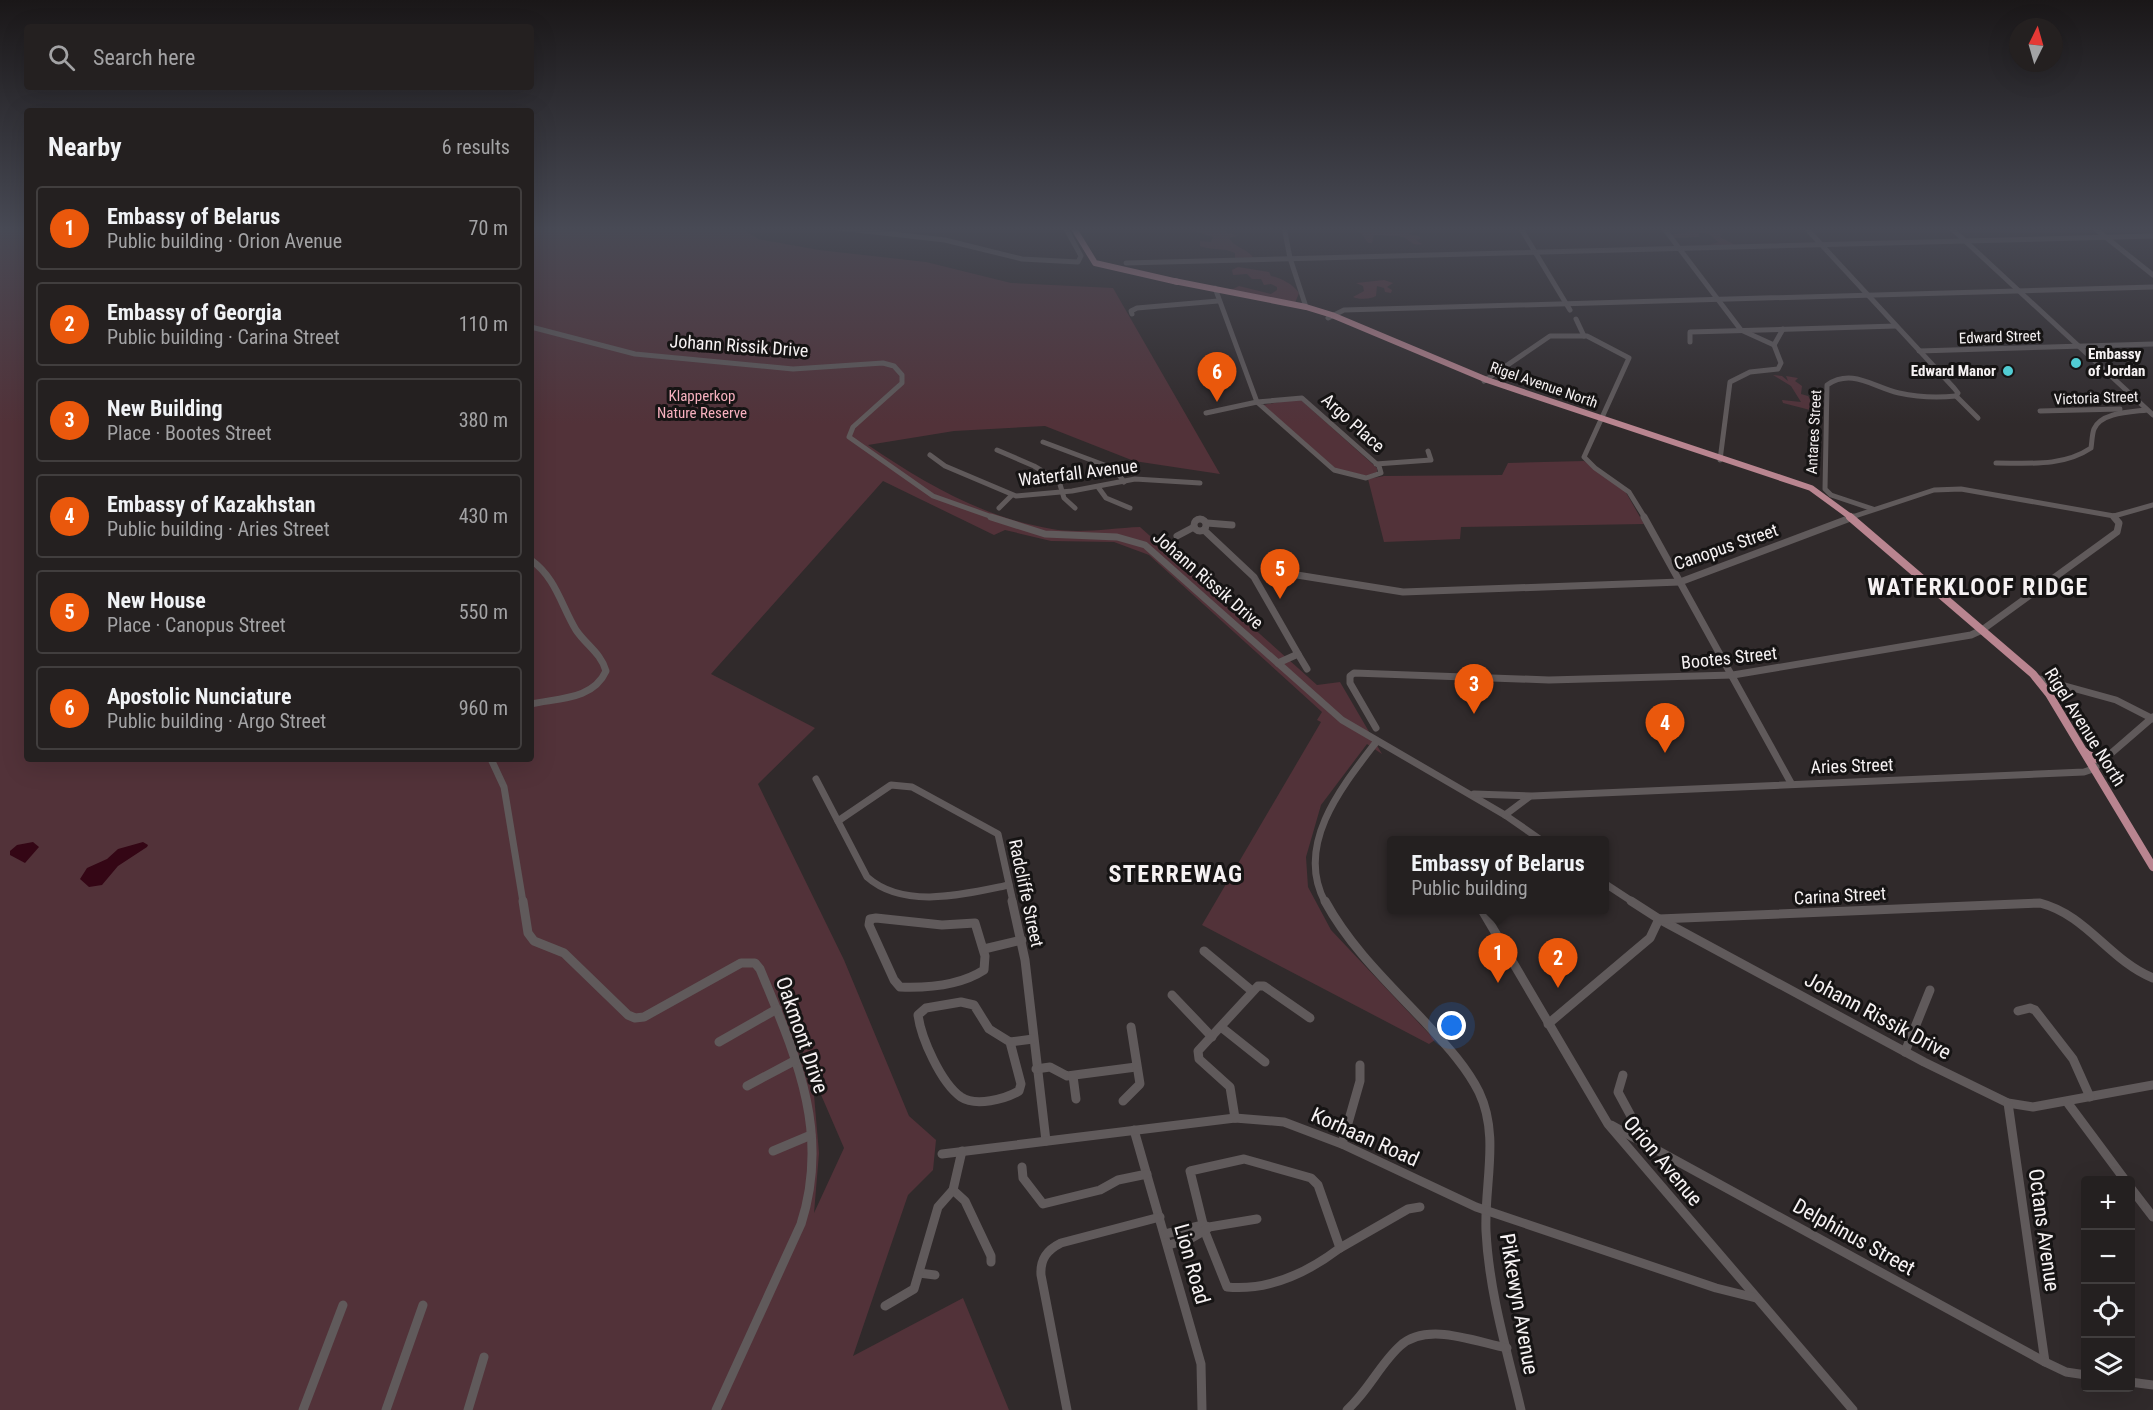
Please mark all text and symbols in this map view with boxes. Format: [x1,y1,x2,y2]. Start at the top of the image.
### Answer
north arrow [2009,18,2063,72]
search box [24,24,534,90]
icon: search [45,41,78,74]
text: Search here [93,45,195,70]
text: Nearby [48,132,122,162]
text: 6 results [442,135,510,159]
text: Embassy of Belarus [107,204,280,229]
text: 1 [64,216,75,240]
text: 70 m [469,216,508,240]
text: Public building · Orion Avenue [107,229,342,253]
text: Embassy of Georgia [107,300,282,325]
text: 2 [64,312,75,336]
text: 110 m [459,312,508,336]
text: Public building · Carina Street [107,325,340,349]
street label: Edward Street [1959,327,2041,347]
street label: Johann Rissik Drive [669,330,809,361]
place label: Embassy of Jordan [2088,345,2145,380]
pin: 6 [1198,352,1236,402]
marker: Embassy of Jordan [2069,356,2083,370]
street label: Rigel Avenue North [1488,358,1600,412]
place label: Edward Manor [1911,362,1996,380]
marker: Edward Manor [2001,364,2015,378]
park label: Klapperkop Nature Reserve [657,387,747,422]
street label: Victoria Street [2054,388,2138,408]
street label: Argo Place [1318,389,1389,456]
street label: Antares Street [1803,389,1825,475]
text: New Building [107,396,223,421]
text: 3 [64,408,75,432]
text: 380 m [459,408,508,432]
text: Place · Bootes Street [107,421,272,445]
street label: Waterfall Avenue [1017,455,1139,490]
text: Embassy of Kazakhstan [107,492,316,517]
text: 4 [64,504,75,528]
text: 430 m [459,504,508,528]
text: Public building · Aries Street [107,517,330,541]
street label: Canopus Street [1671,519,1781,574]
street label: Johann Rissik Drive [1149,526,1268,633]
pin: 5 [1260,550,1300,599]
district label: WATERKLOOF RIDGE [1867,573,2089,601]
text: New House [107,588,206,613]
text: 5 [64,600,75,624]
text: 550 m [459,600,508,624]
text: Place · Canopus Street [107,613,286,637]
street label: Bootes Street [1680,642,1778,673]
pin: 3 [1454,664,1494,714]
street label: Rigel Avenue North [2041,664,2130,790]
text: Apostolic Nunciature [107,684,291,709]
text: 6 [64,696,75,720]
text: 960 m [459,696,508,720]
pin: 4 [1646,704,1684,753]
text: Public building · Argo Street [107,709,326,733]
street label: Aries Street [1810,754,1894,777]
popup [1387,836,1609,914]
street label: Radcliffe Street [1005,837,1048,949]
text: Embassy of Belarus [1411,851,1585,876]
district label: STERREWAG [1108,860,1244,888]
text: Public building [1411,876,1528,900]
street label: Carina Street [1793,883,1887,908]
pin: 1 [1478,934,1518,983]
pin: 2 [1538,938,1578,988]
street label: Johann Rissik Drive [1801,967,1955,1065]
street label: Oakmont Drive [771,974,833,1097]
your location [1437,1011,1466,1040]
street label: Korhaan Road [1307,1103,1423,1171]
street label: Orion Avenue [1619,1111,1708,1211]
street label: Octans Avenue [2024,1167,2065,1293]
map controls [2081,1176,2135,1392]
button: + [2081,1176,2135,1230]
street label: Delphinus Street [1789,1194,1919,1280]
street label: Lion Road [1169,1221,1215,1307]
button: − [2081,1230,2135,1284]
street label: Pikkewyn Avenue [1495,1232,1543,1377]
button: locate [2081,1284,2135,1338]
button: layers [2081,1338,2135,1392]

